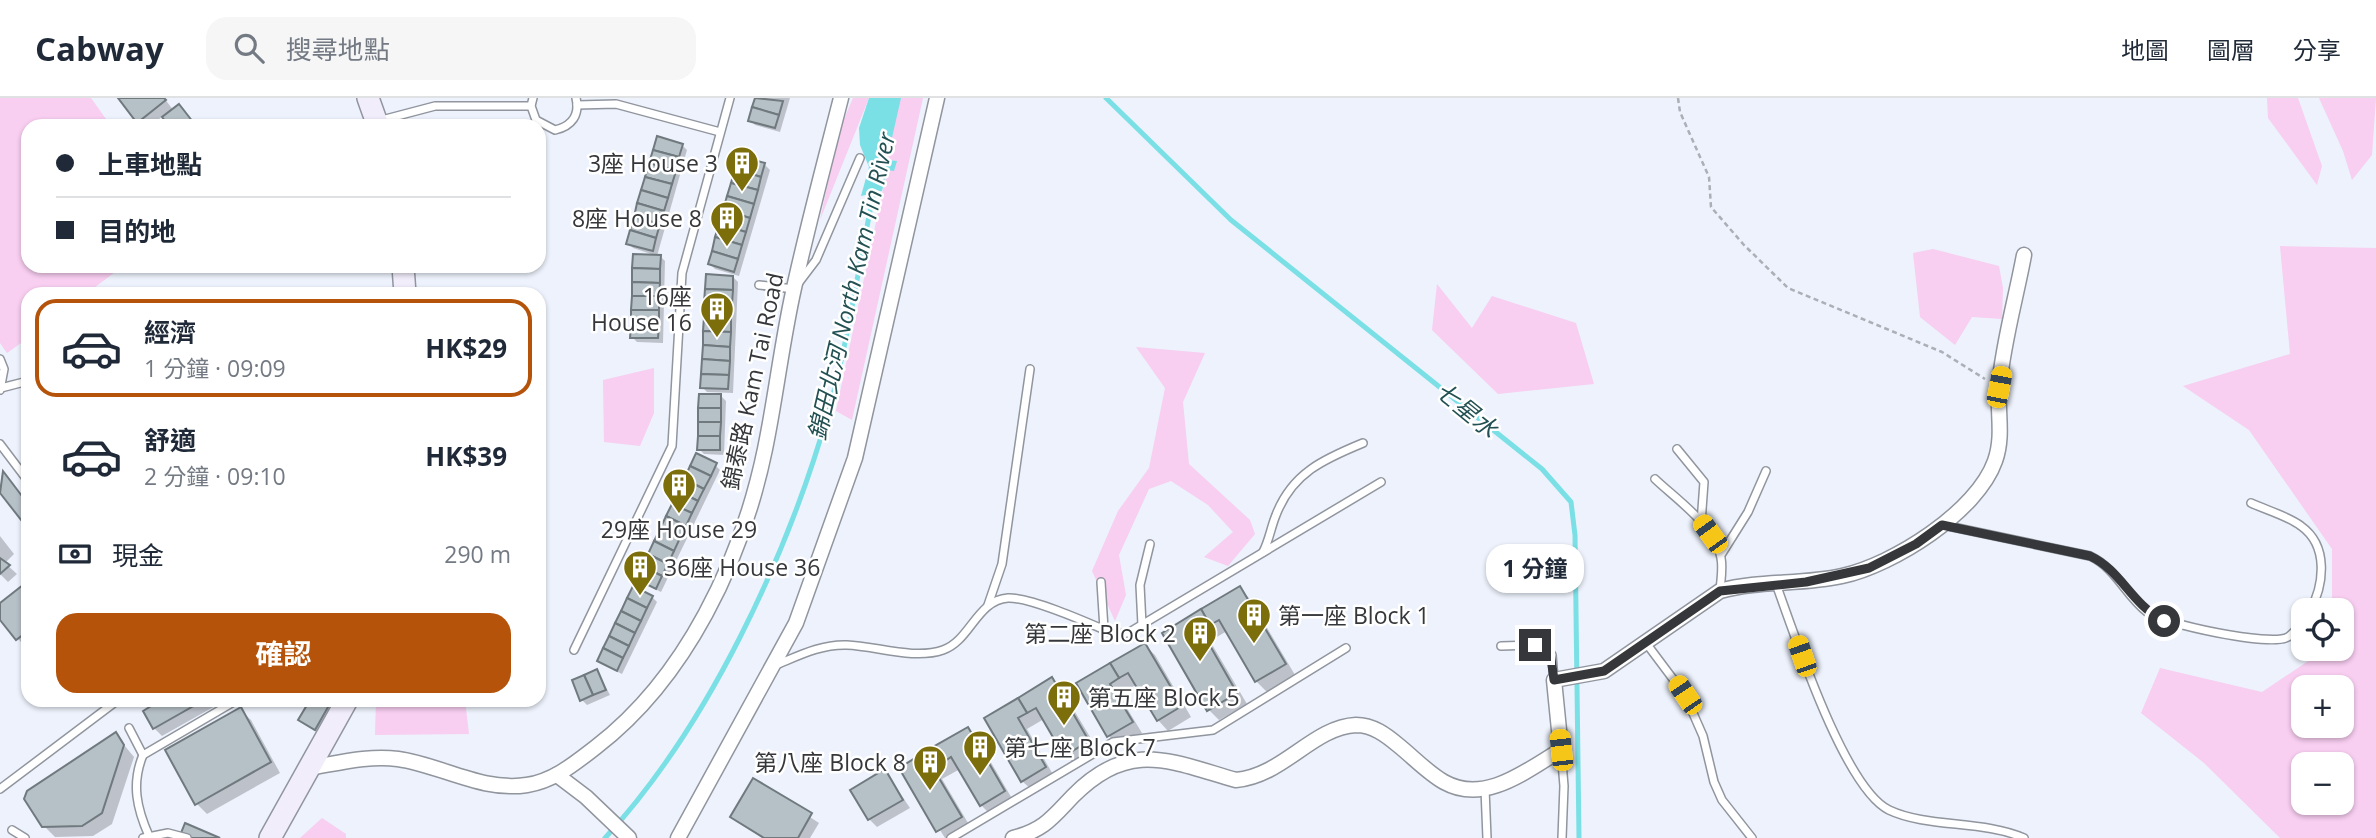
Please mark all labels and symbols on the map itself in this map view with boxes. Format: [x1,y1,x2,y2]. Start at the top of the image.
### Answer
water label: 錦田北河 North Kam Tin River [800,128,903,443]
building icon: 3座 House 3 [723,144,761,193]
place label: 3座 House 3 [588,147,718,179]
building icon: 8座 House 8 [708,199,746,248]
place label: 8座 House 8 [572,202,702,234]
street label: 錦泰路 Kam Tai Road [713,269,791,493]
place label: 16座 House 16 [591,280,692,338]
building icon: 16座 House 16 [698,290,736,339]
car [1985,364,2014,410]
water label: 七星水 [1429,374,1506,445]
building icon: 29座 House 29 [660,466,698,515]
car [1690,511,1731,557]
place label: 29座 House 29 [601,513,757,545]
callout: 1 分鐘 [1486,544,1584,592]
building icon: 36座 House 36 [621,548,659,597]
place label: 36座 House 36 [664,551,820,583]
building icon: 第一座 Block 1 [1235,596,1273,645]
place label: 第一座 Block 1 [1278,599,1430,631]
route start [2148,605,2180,637]
building icon: 第二座 Block 2 [1181,614,1219,663]
place label: 第二座 Block 2 [1024,617,1176,649]
route end [1519,629,1551,661]
car [1786,633,1819,679]
car [1665,672,1706,718]
building icon: 第五座 Block 5 [1045,678,1083,727]
place label: 第五座 Block 5 [1088,681,1240,713]
building icon: 第七座 Block 7 [961,728,999,777]
car [1549,728,1574,772]
place label: 第七座 Block 7 [1004,731,1156,763]
building icon: 第八座 Block 8 [911,743,949,792]
place label: 第八座 Block 8 [754,746,906,778]

